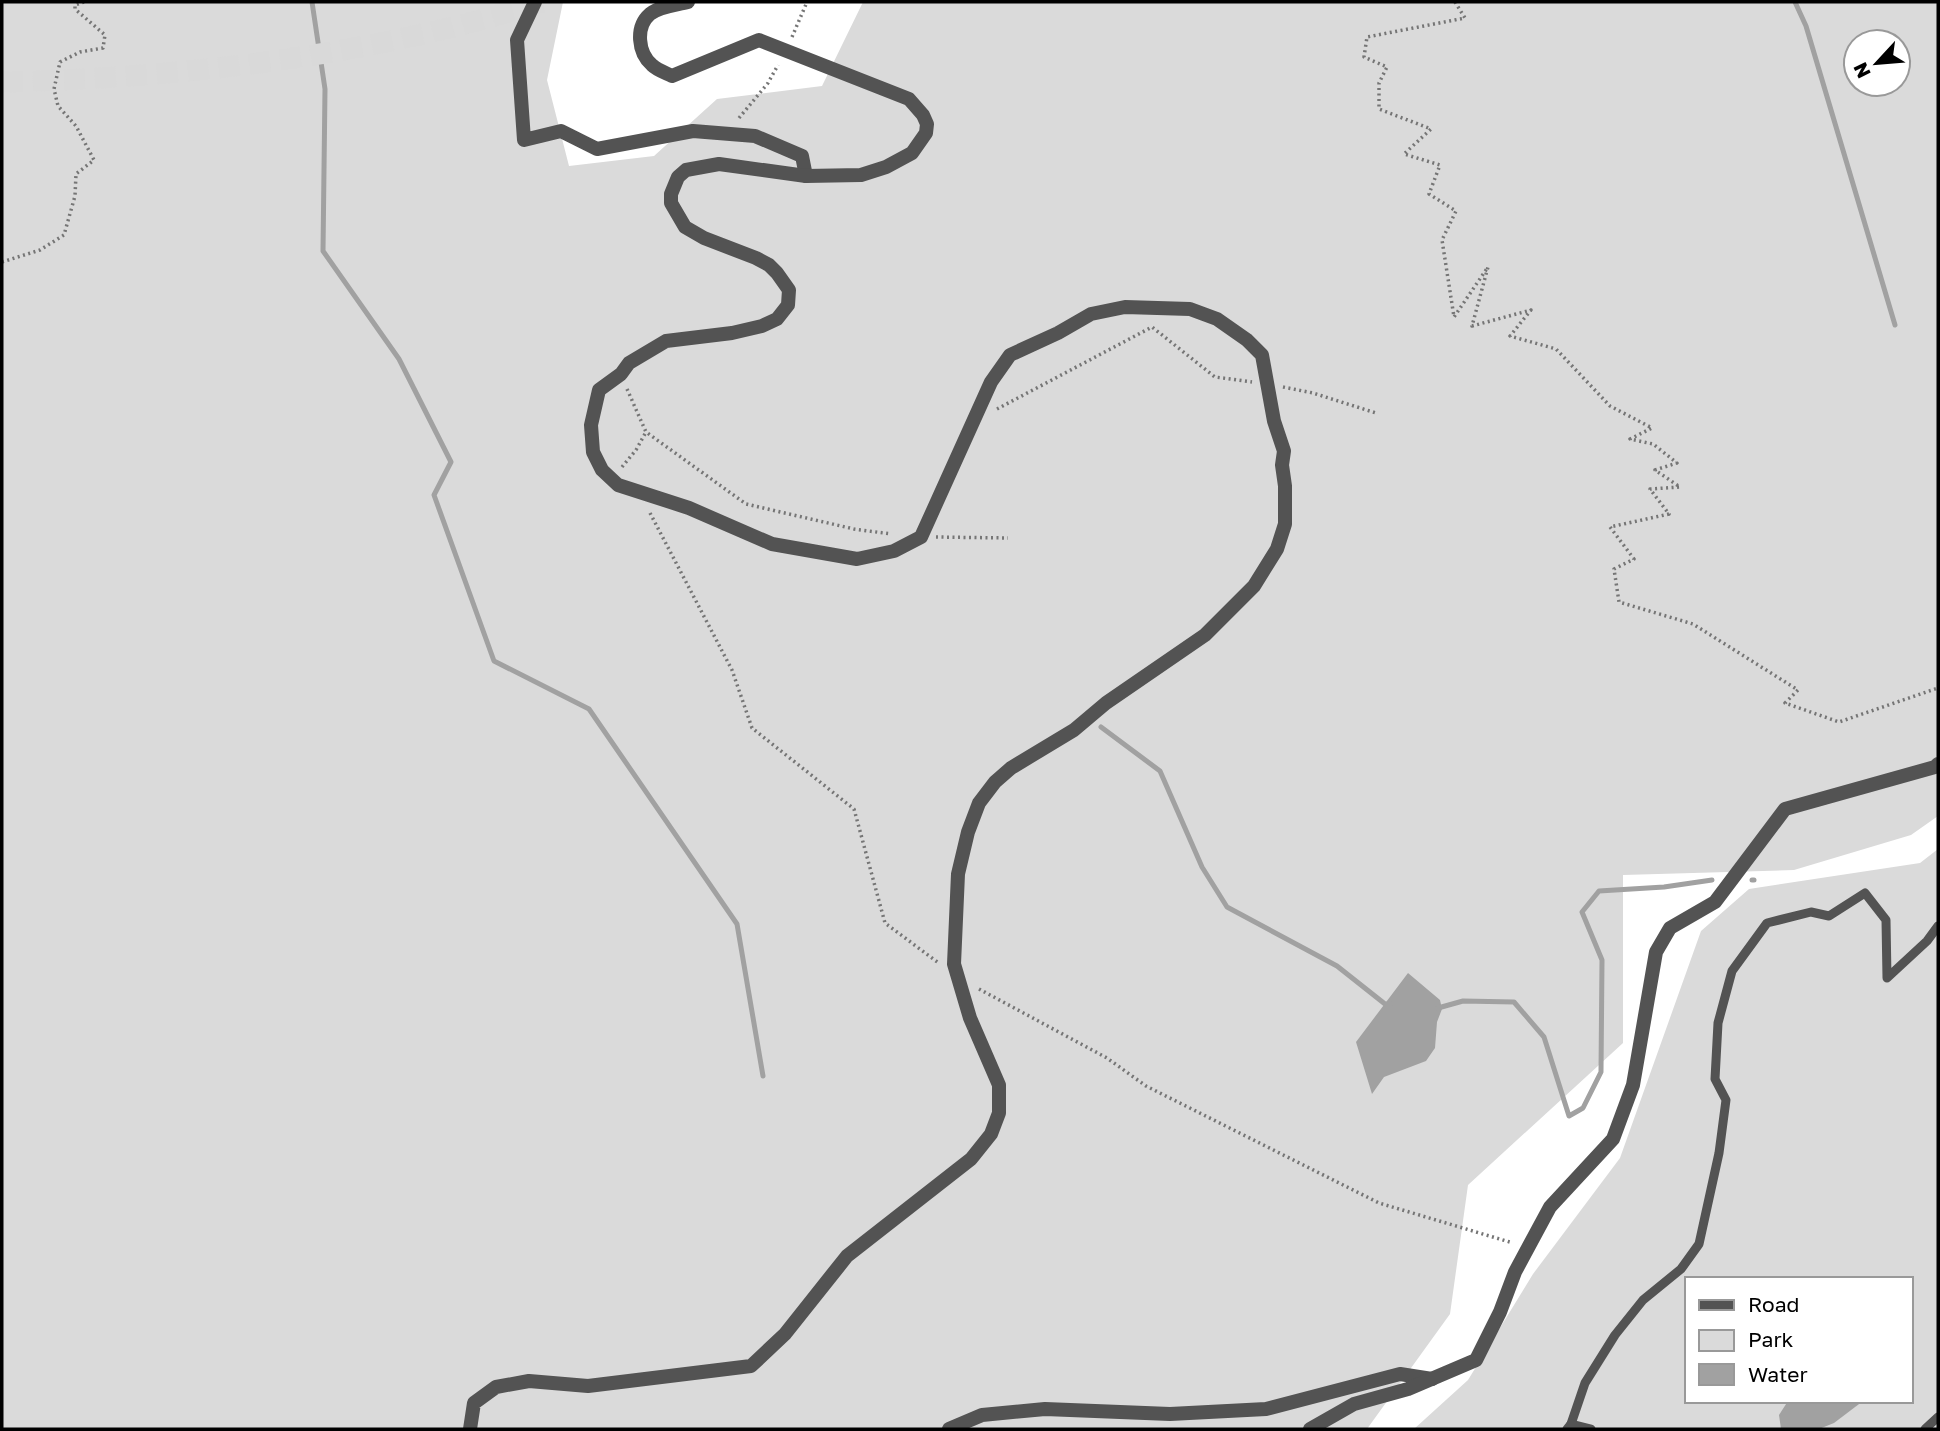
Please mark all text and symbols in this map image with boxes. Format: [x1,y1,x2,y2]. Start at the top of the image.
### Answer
north arrow [1842,28,1912,98]
text: N [1848,59,1875,82]
legend [1685,1277,1912,1403]
text: Road [1748,1291,1799,1317]
text: Park [1748,1326,1794,1352]
text: Water [1748,1361,1808,1387]

